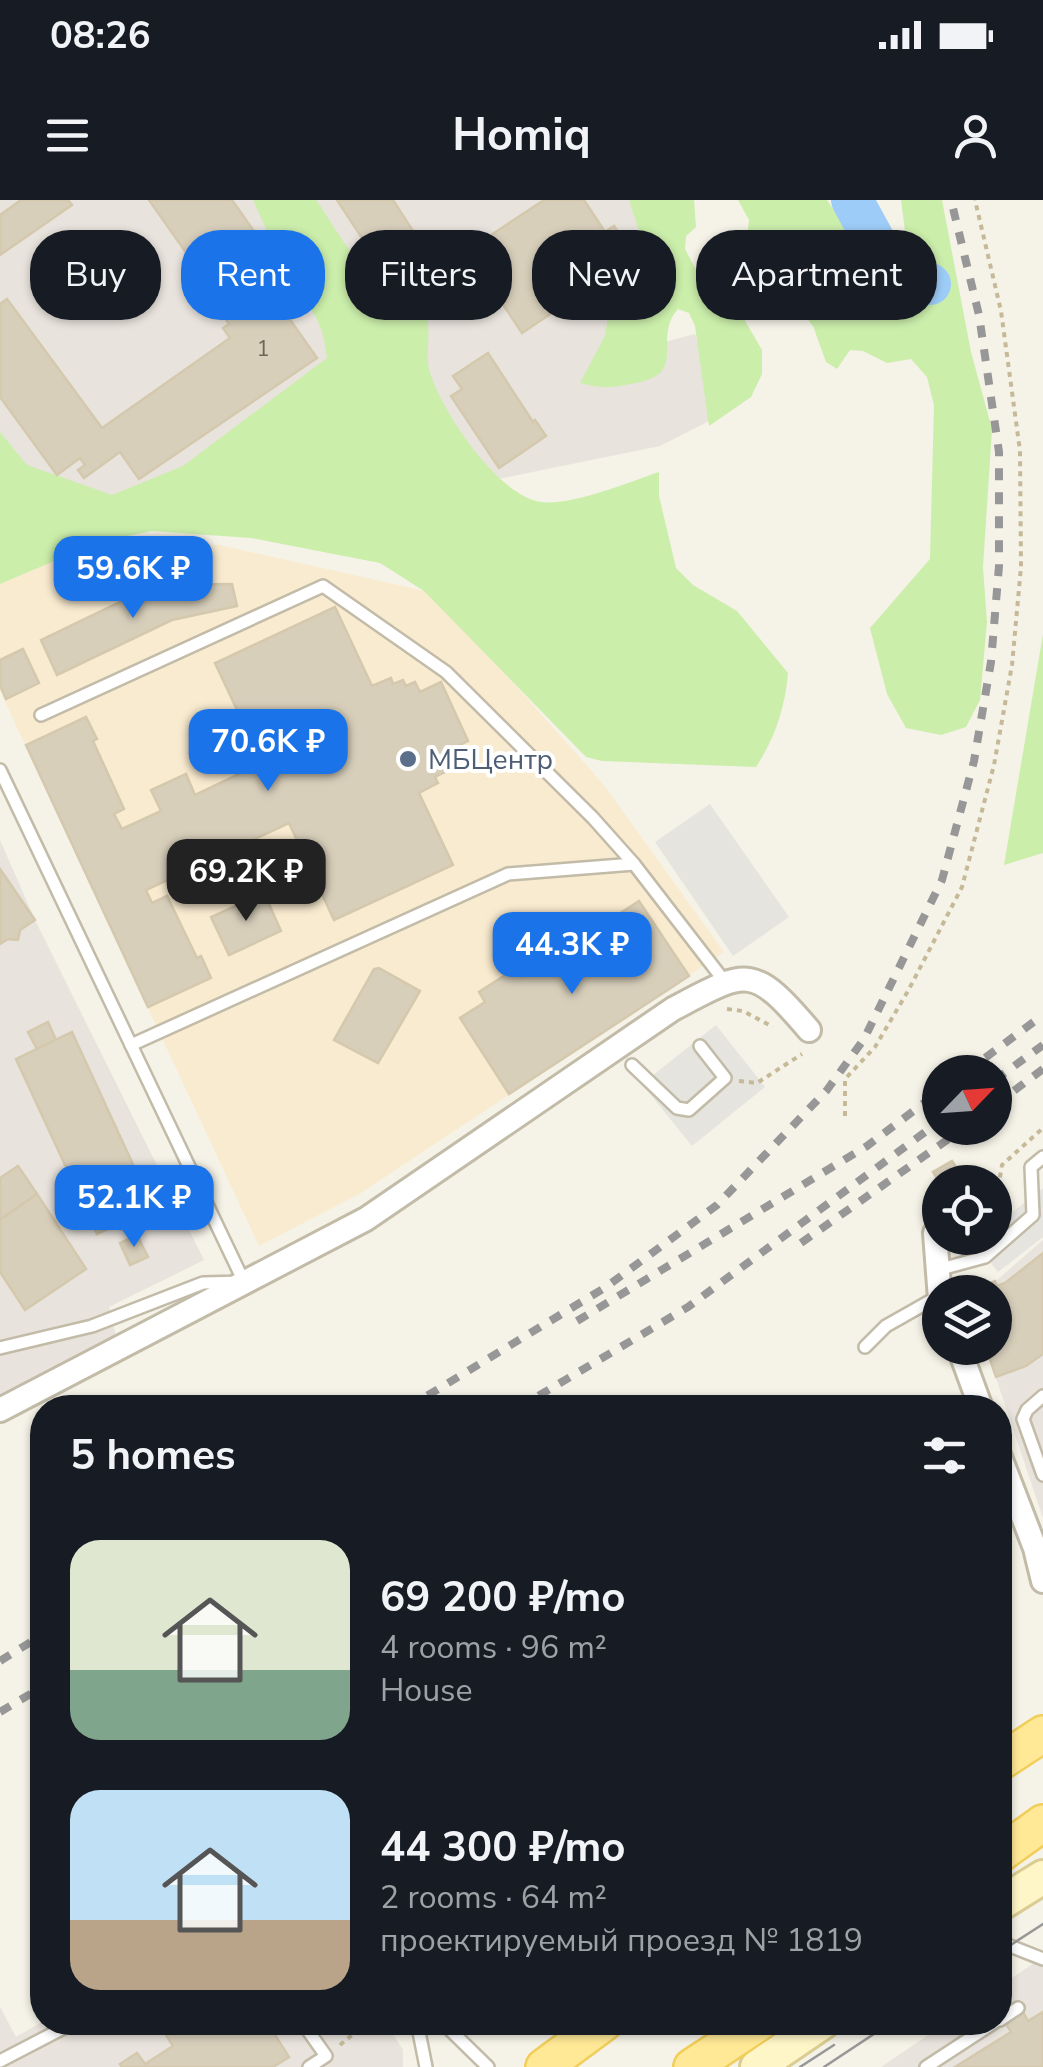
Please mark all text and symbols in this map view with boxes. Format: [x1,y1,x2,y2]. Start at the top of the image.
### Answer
text: 08:26 [50,10,151,61]
text: Homiq [452,105,591,166]
icon: menu [40,108,95,163]
icon: person [948,108,1003,163]
chip: Buy [30,230,161,320]
chip: Rent [181,230,325,320]
chip: Filters [345,230,512,320]
chip: New [532,230,676,320]
chip: Apartment [696,230,937,320]
house number: 1 [256,334,270,364]
pin: 59.6K ₽ [41,536,225,621]
text: 59.6K ₽ [76,547,190,590]
pin: 70.6K ₽ [176,709,360,794]
text: 70.6K ₽ [211,720,325,763]
place label: МБЦентр [428,741,553,779]
marker: МБЦентр [397,748,419,770]
pin: 69.2K ₽ [154,839,338,924]
text: 69.2K ₽ [189,850,303,893]
pin: 44.3K ₽ [480,912,664,997]
text: 44.3K ₽ [515,923,629,966]
north arrow [922,1055,1012,1145]
map controls [922,1055,1012,1365]
pin: 52.1K ₽ [42,1165,226,1250]
button: locate [922,1165,1012,1255]
text: 52.1K ₽ [77,1176,191,1219]
button: layers [922,1275,1012,1365]
text: 5 homes [70,1427,235,1484]
icon: filters [917,1428,972,1483]
text: 69 200 ₽/mo [380,1569,626,1626]
icon: home [150,1580,270,1700]
text: 4 rooms · 96 m² [380,1626,607,1669]
text: House [380,1669,473,1712]
text: 44 300 ₽/mo [380,1819,626,1876]
icon: home [150,1830,270,1950]
text: 2 rooms · 64 m² [380,1876,607,1919]
text: проектируемый проезд № 1819 [380,1919,863,1962]

